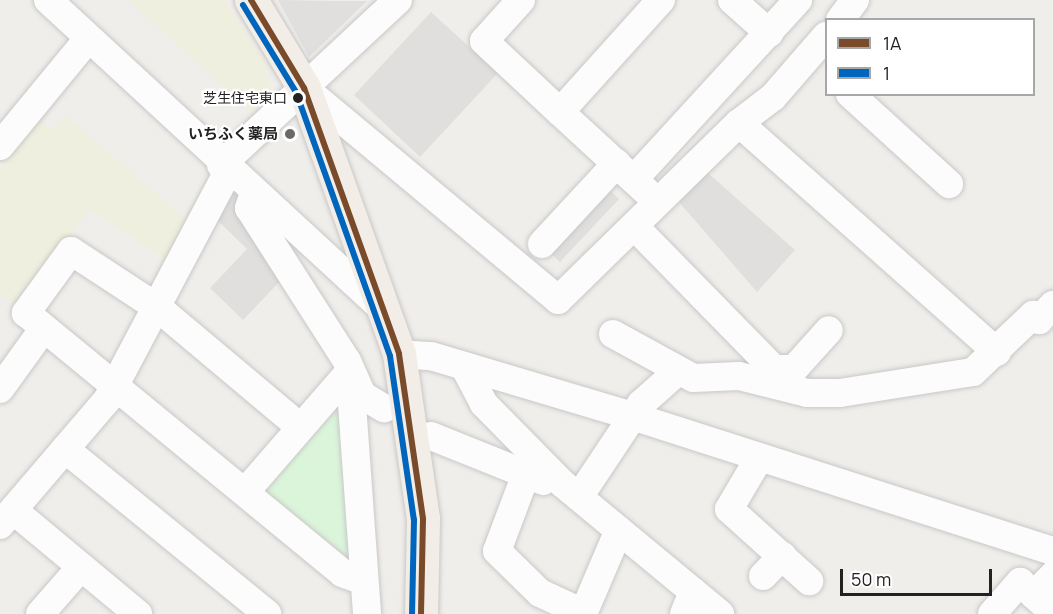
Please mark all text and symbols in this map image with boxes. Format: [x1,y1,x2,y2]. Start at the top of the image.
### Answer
legend [825,18,1035,96]
text: 1A [883,31,901,55]
text: 1 [883,61,890,85]
place label: 芝生住宅東口 [203,90,287,106]
marker: 芝生住宅東口 [292,92,304,104]
place label: いちふく薬局 [188,125,278,143]
marker: いちふく薬局 [283,127,297,141]
scale bar [843,557,994,595]
text: 50 m [851,567,891,591]

